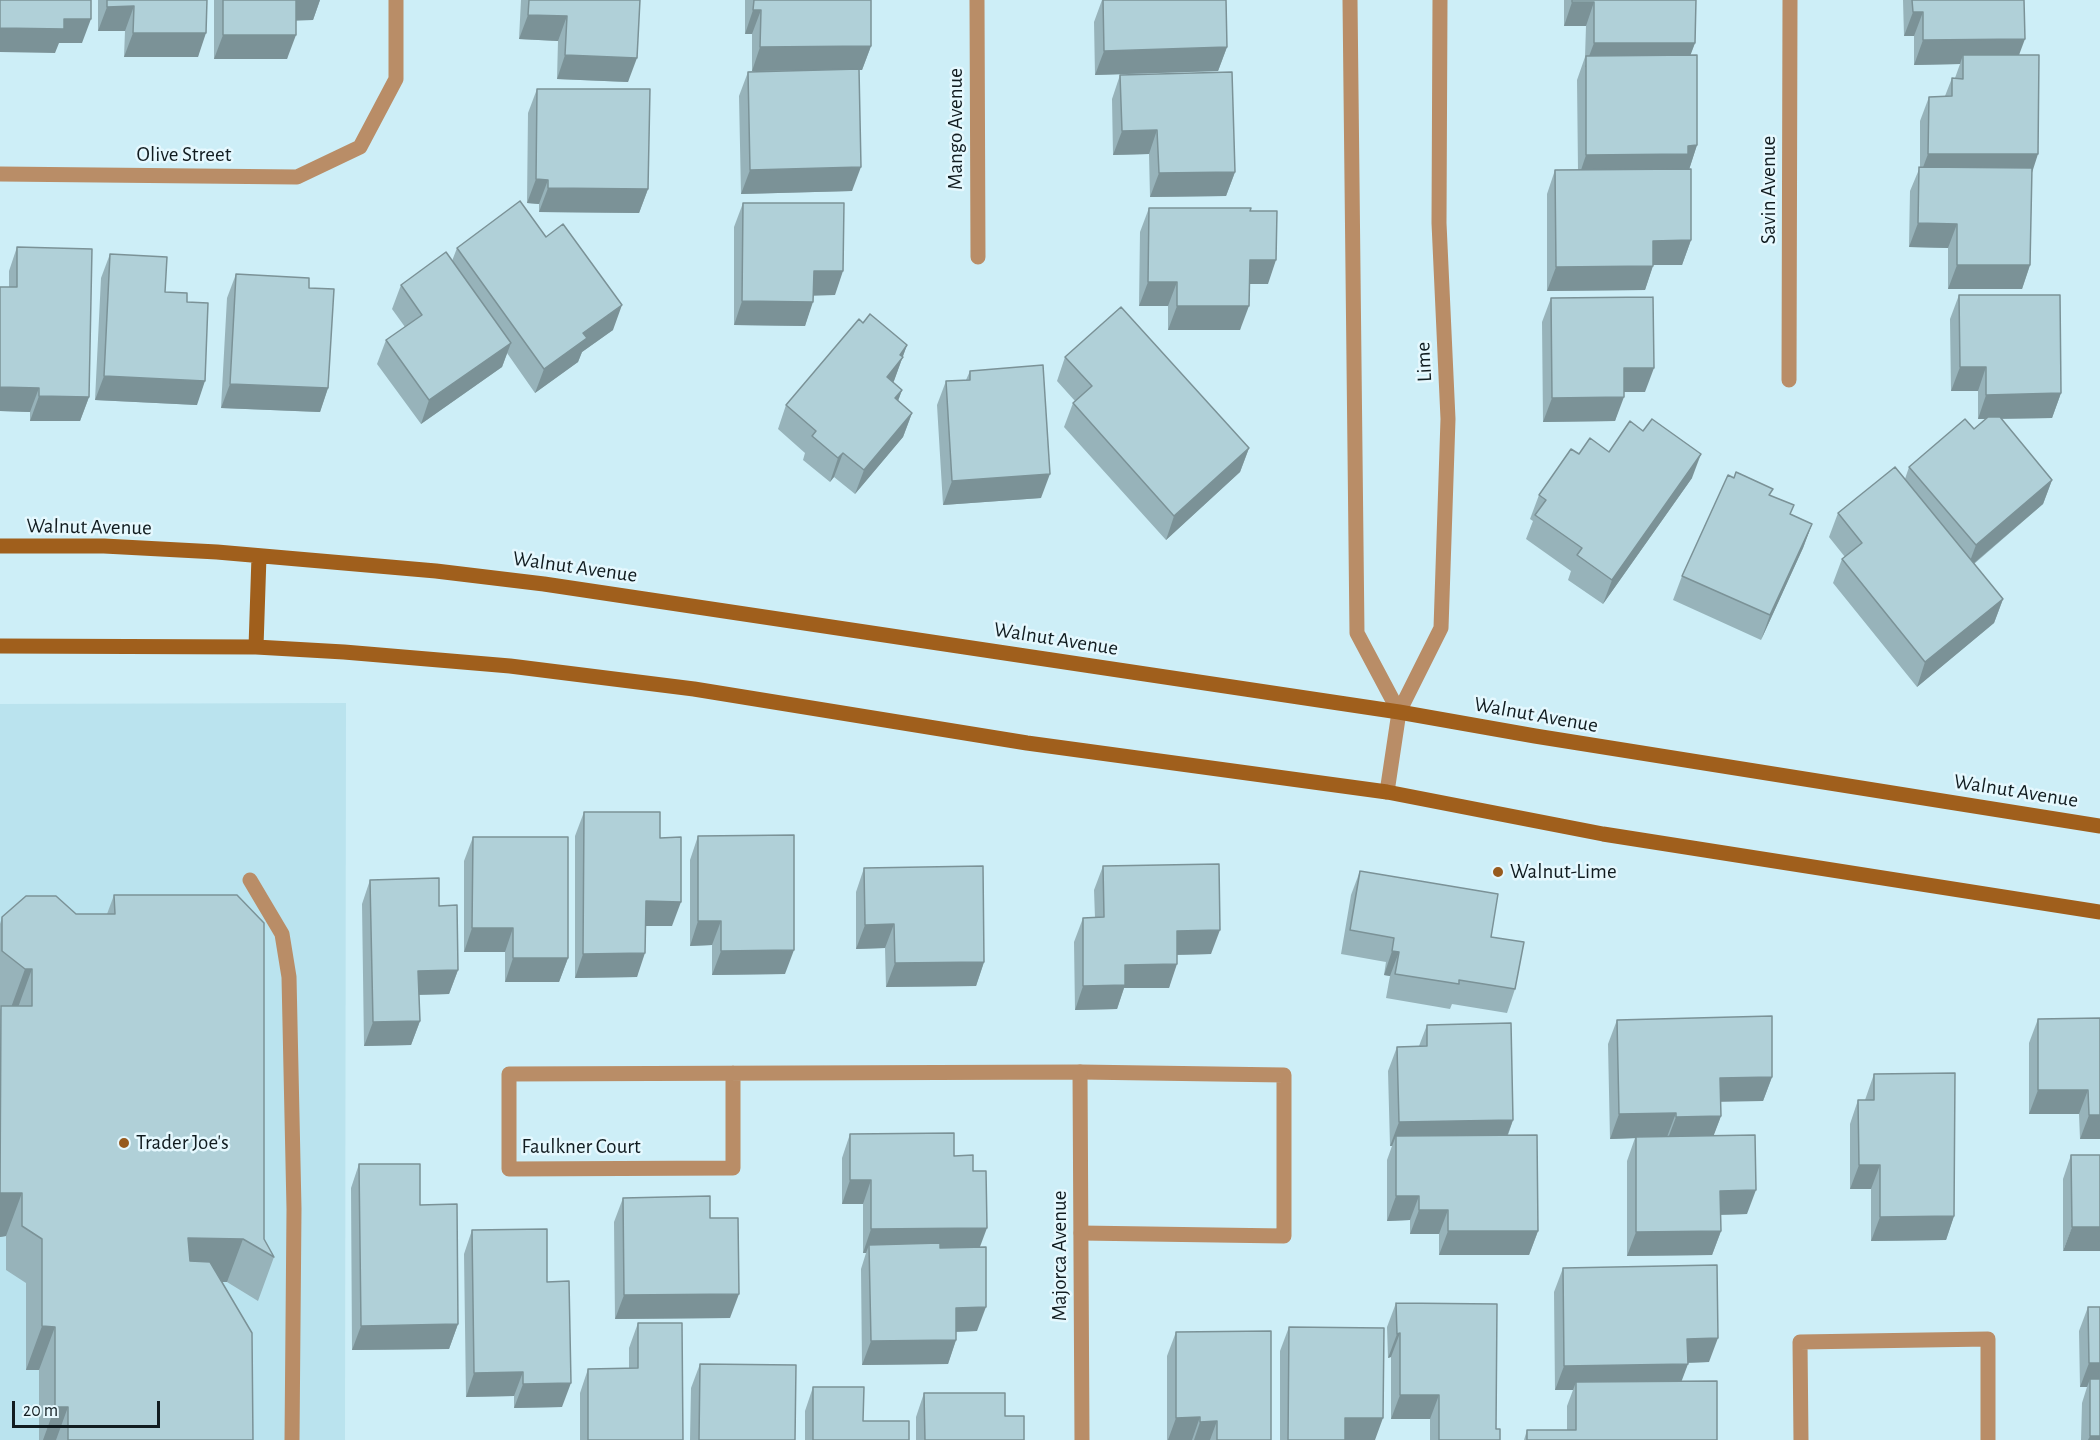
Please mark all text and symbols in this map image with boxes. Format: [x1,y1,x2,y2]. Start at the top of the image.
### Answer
street label: Mango Avenue [943,68,969,190]
street label: Savin Avenue [1756,136,1782,244]
street label: Olive Street [137,142,231,168]
street label: Lime [1410,341,1438,383]
street label: Walnut Avenue [26,513,152,541]
street label: Walnut Avenue [511,546,639,588]
street label: Walnut Avenue [992,617,1120,661]
street label: Walnut Avenue [1472,692,1600,738]
street label: Walnut Avenue [1952,769,2080,813]
place label: Walnut-Lime [1510,859,1617,885]
marker: Walnut-Lime [1491,865,1505,879]
place label: Trader Joe's [136,1130,229,1156]
street label: Faulkner Court [521,1134,641,1160]
marker: Trader Joe's [117,1136,131,1150]
street label: Majorca Avenue [1047,1191,1073,1321]
scale bar [15,1389,164,1427]
text: 20 m [23,1402,58,1420]

